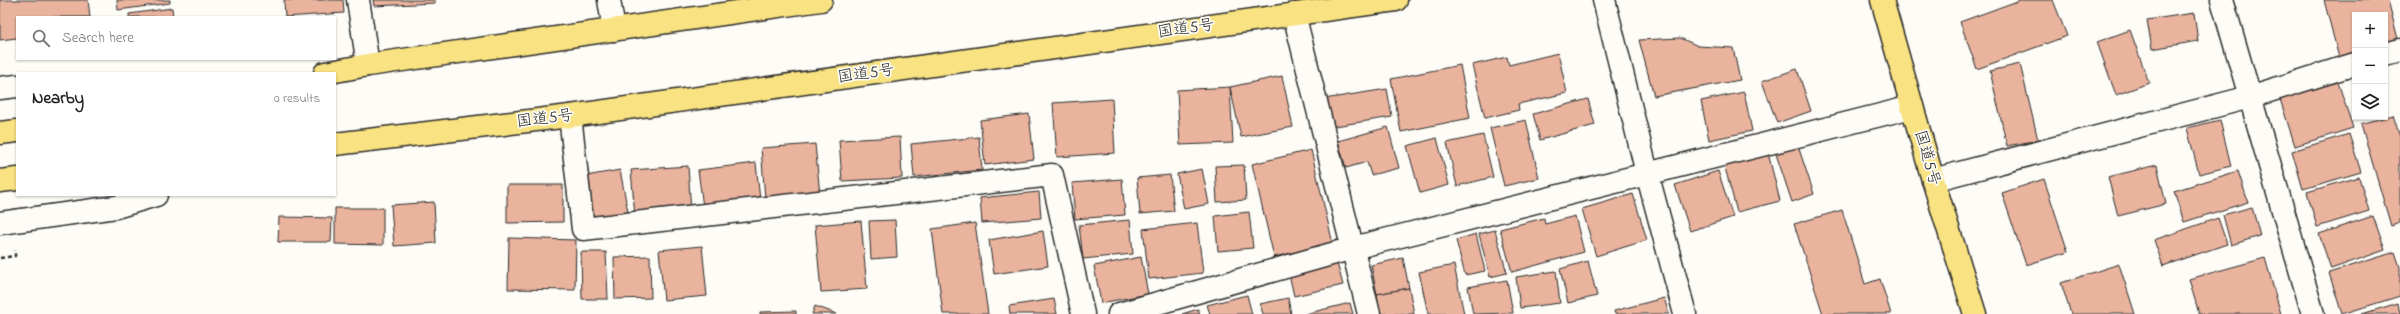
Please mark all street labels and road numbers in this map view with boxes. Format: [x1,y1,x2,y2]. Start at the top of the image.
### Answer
street label: 国道5号 [1156,13,1216,45]
street label: 国道5号 [836,58,896,90]
street label: 国道5号 [515,104,575,134]
street label: 国道5号 [1908,127,1946,189]

